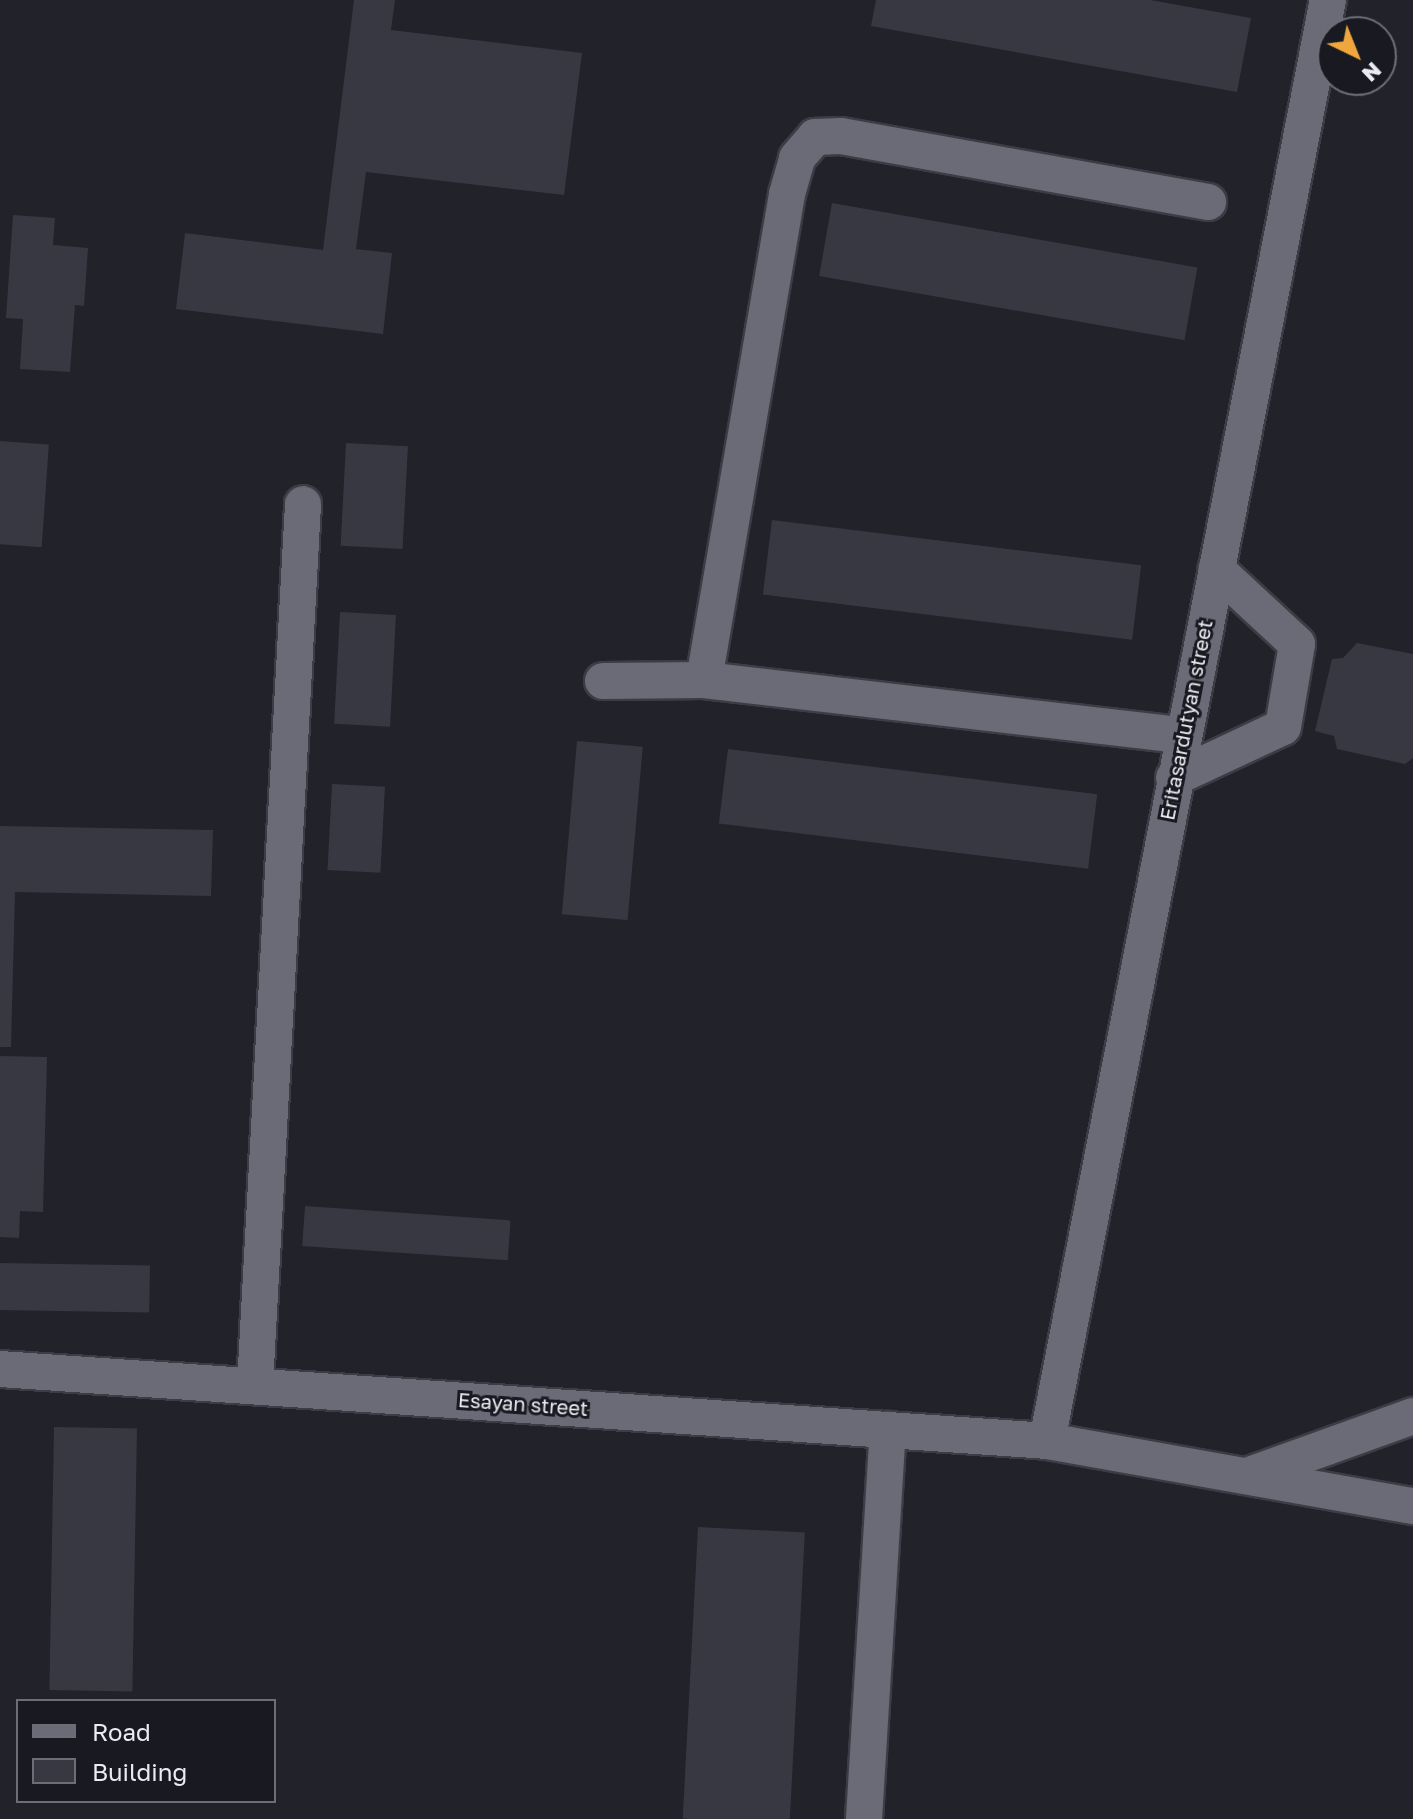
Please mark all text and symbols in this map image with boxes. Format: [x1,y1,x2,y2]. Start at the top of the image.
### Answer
north arrow [1317,16,1397,96]
text: N [1357,57,1388,88]
street label: Eritasardutyan street [1155,618,1217,822]
street label: Esayan street [457,1387,589,1421]
legend [16,1699,276,1803]
text: Road [92,1717,151,1746]
text: Building [92,1757,187,1786]

